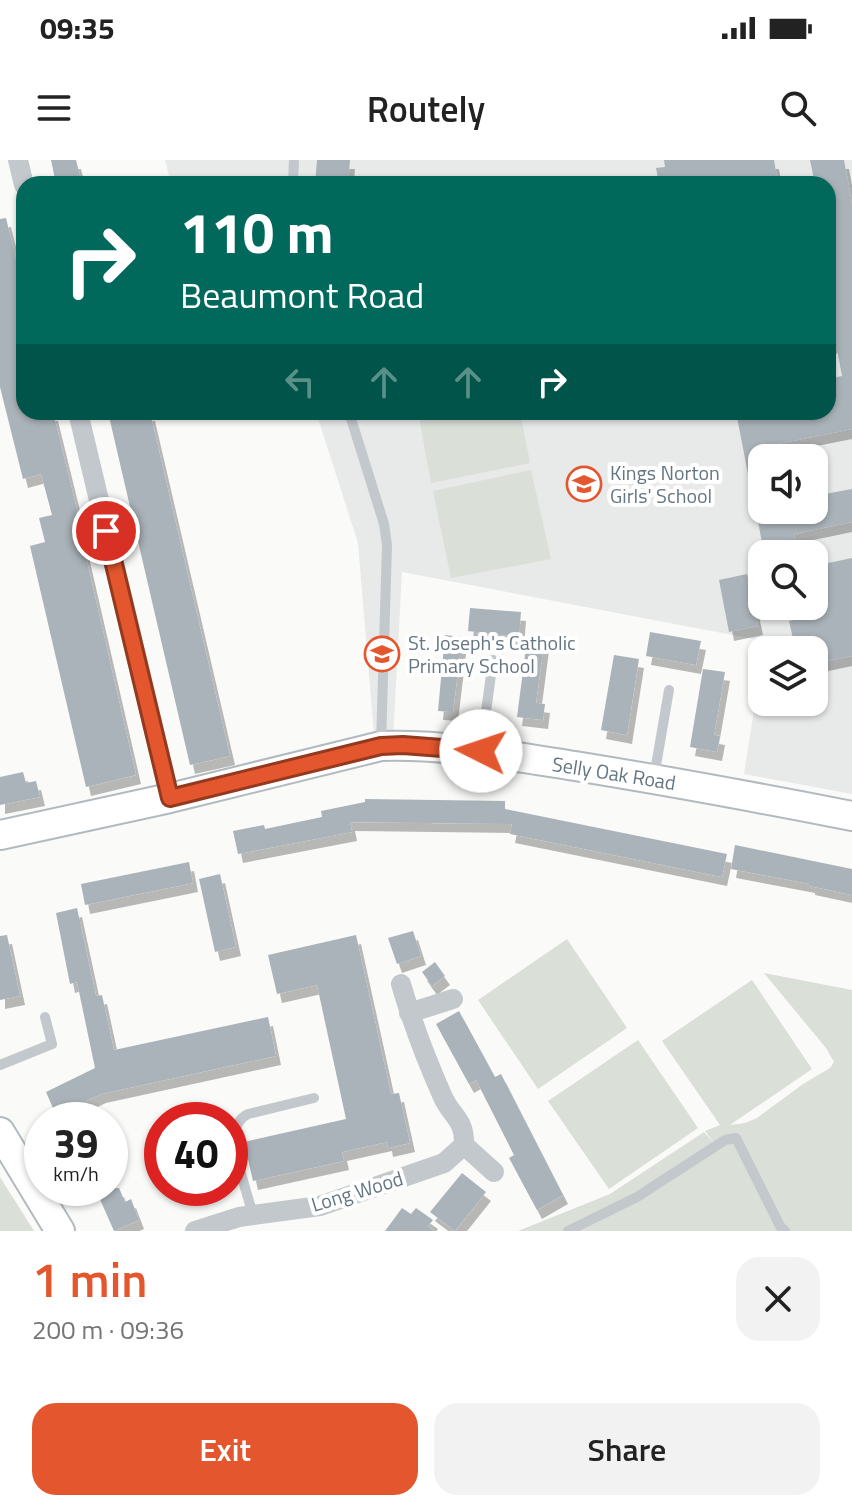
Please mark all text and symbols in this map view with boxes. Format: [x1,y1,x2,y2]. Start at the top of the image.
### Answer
text: 09:35 [40,5,115,51]
text: Routely [367,81,485,136]
icon: menu [32,86,76,130]
icon: search [776,86,820,130]
text: 110 m [180,190,333,275]
icon: right [48,208,152,312]
text: Beaumont Road [180,267,424,322]
icon: left [278,360,322,404]
icon: ahead [362,360,406,404]
icon: ahead [446,360,490,404]
icon: right [530,360,574,404]
map controls [748,444,828,716]
button: sound [748,444,828,524]
place label: Kings Norton Girls' School [610,457,720,511]
school or university icon: Kings Norton Girls' School [565,465,603,503]
pin [72,497,140,565]
icon: arrive [84,509,128,553]
button: search [748,540,828,620]
place label: St. Joseph's Catholic Primary School [408,627,576,681]
school or university icon: St. Joseph's Catholic Primary School [363,635,401,673]
button: layers [748,636,828,716]
position arrow [439,709,523,793]
street label: Selly Oak Road [550,748,678,798]
speed limit sign: 40 [144,1102,248,1206]
text: 39 [54,1113,98,1174]
text: km/h [53,1158,99,1189]
street label: Long Wood [307,1162,407,1220]
text: 1 min [32,1243,147,1316]
button: close [736,1257,820,1341]
text: 200 m · 09:36 [32,1310,184,1349]
button: Exit [32,1403,418,1495]
button: Share [434,1403,820,1495]

